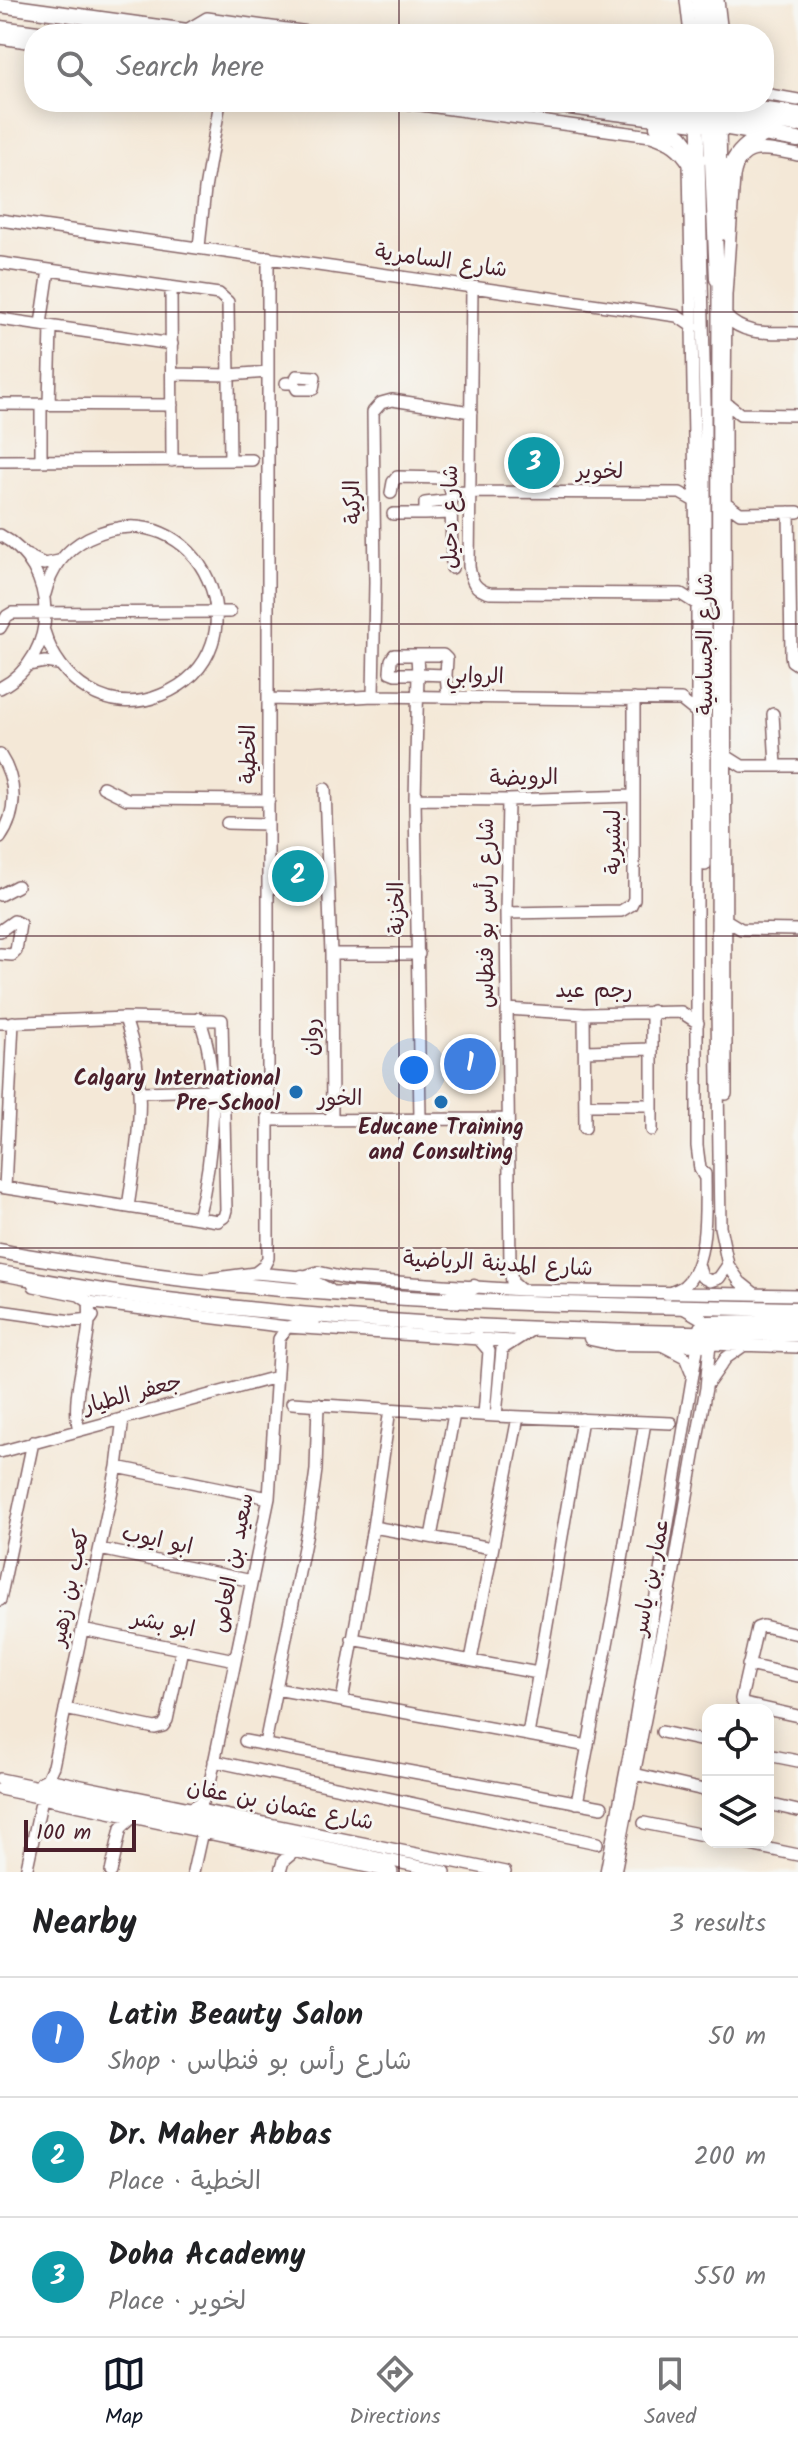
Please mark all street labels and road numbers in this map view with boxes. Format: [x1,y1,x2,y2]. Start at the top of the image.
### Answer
street label: شارع السامرية [373,235,509,289]
street label: لخوير [575,455,623,490]
street label: شارع دحيل [434,465,469,569]
street label: الركية [336,479,372,525]
street label: شارع الجساسية [689,573,724,715]
street label: الروابي [446,659,504,695]
street label: الخطية [232,724,267,784]
street label: الرويضة [489,761,559,797]
street label: لبشيرية [597,809,632,875]
street label: شارع رأس بو فنطاس [470,818,505,1008]
street label: الخزنة [380,881,416,935]
street label: رجم عيد [555,974,633,1009]
street label: روان [295,1018,330,1056]
street label: الخور [316,1082,362,1117]
street label: شارع المدينة الرياضية [402,1243,594,1287]
street label: جعفر الطيار [78,1365,186,1425]
street label: سعيد بن العاص [203,1490,265,1636]
street label: عمار بن ياسر [623,1515,681,1641]
street label: ابو ايوب [118,1516,196,1566]
street label: كعب بن زهير [41,1526,100,1652]
street label: ابو بشر [126,1601,198,1648]
street label: شارع عثمان بن عفان [184,1771,376,1841]

